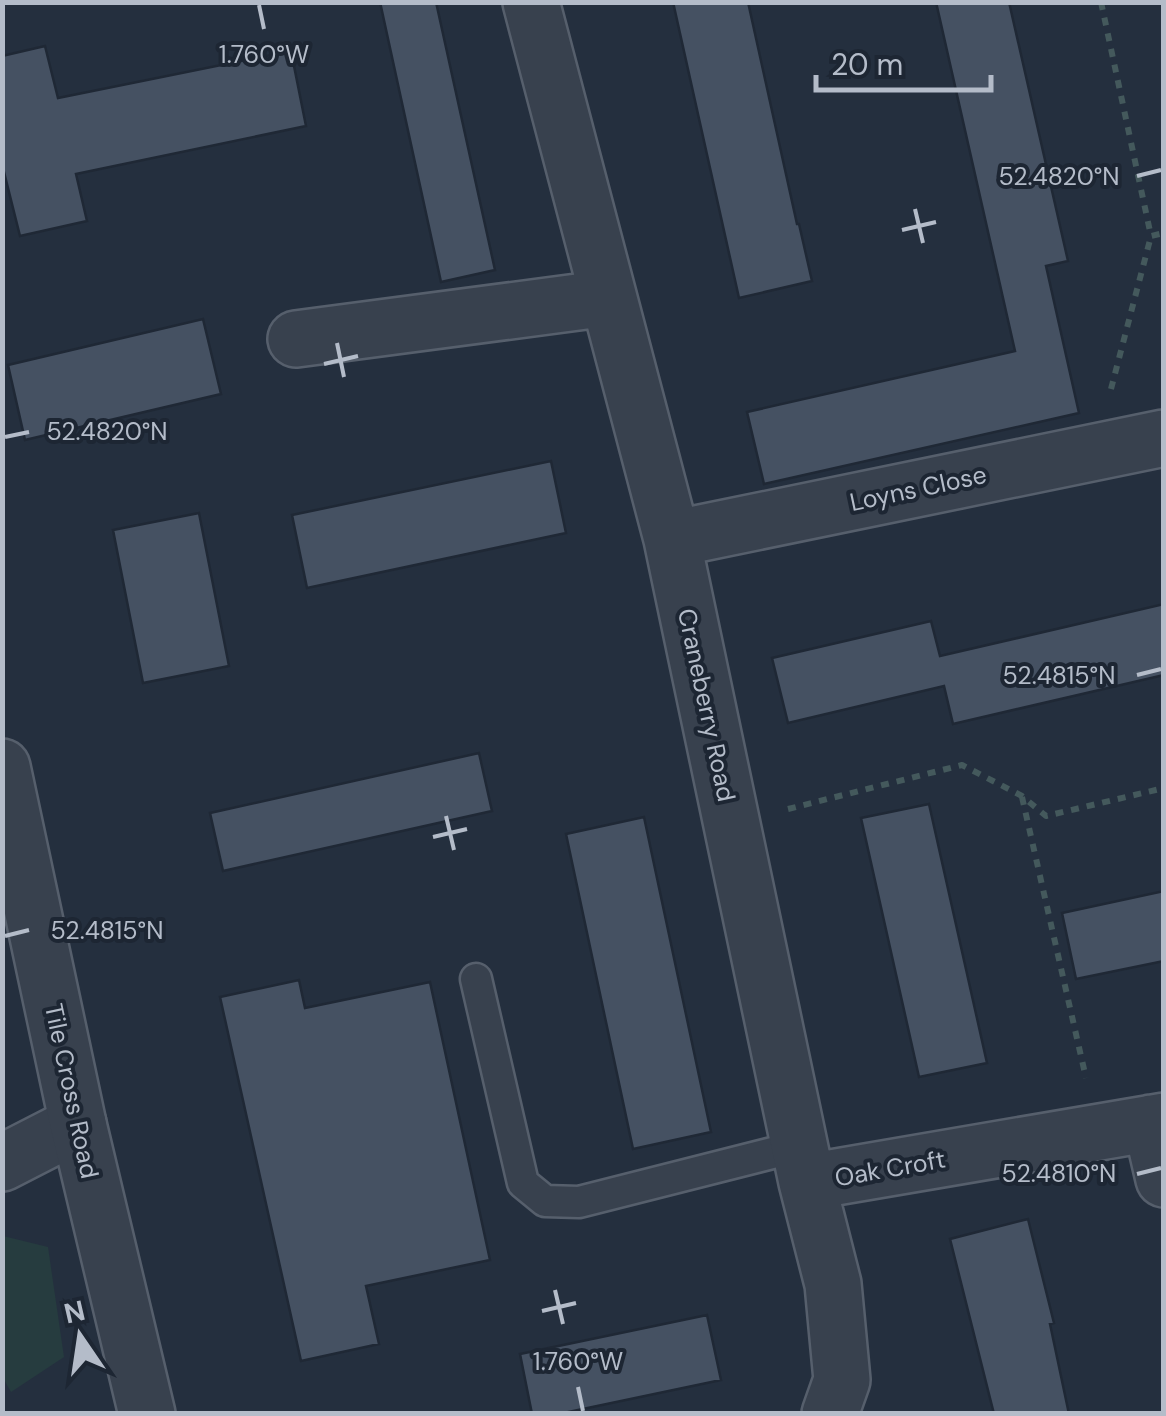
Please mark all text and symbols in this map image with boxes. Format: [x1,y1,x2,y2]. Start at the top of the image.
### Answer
scale bar [816,30,991,92]
text: 1.760°W [219,38,309,71]
text: 20 m [831,45,903,84]
text: 52.4820°N [998,160,1120,193]
text: 52.4820°N [46,415,168,448]
street label: Loyns Close [847,458,990,519]
street label: Craneberry Road [670,606,743,805]
text: 52.4815°N [1003,659,1115,692]
text: 52.4815°N [51,914,163,947]
street label: Tile Cross Road [37,1001,106,1182]
street label: Oak Croft [832,1143,948,1194]
text: 52.4810°N [1002,1157,1116,1190]
north arrow [30,1286,130,1386]
text: N [60,1292,89,1332]
text: 1.760°W [533,1345,623,1378]

